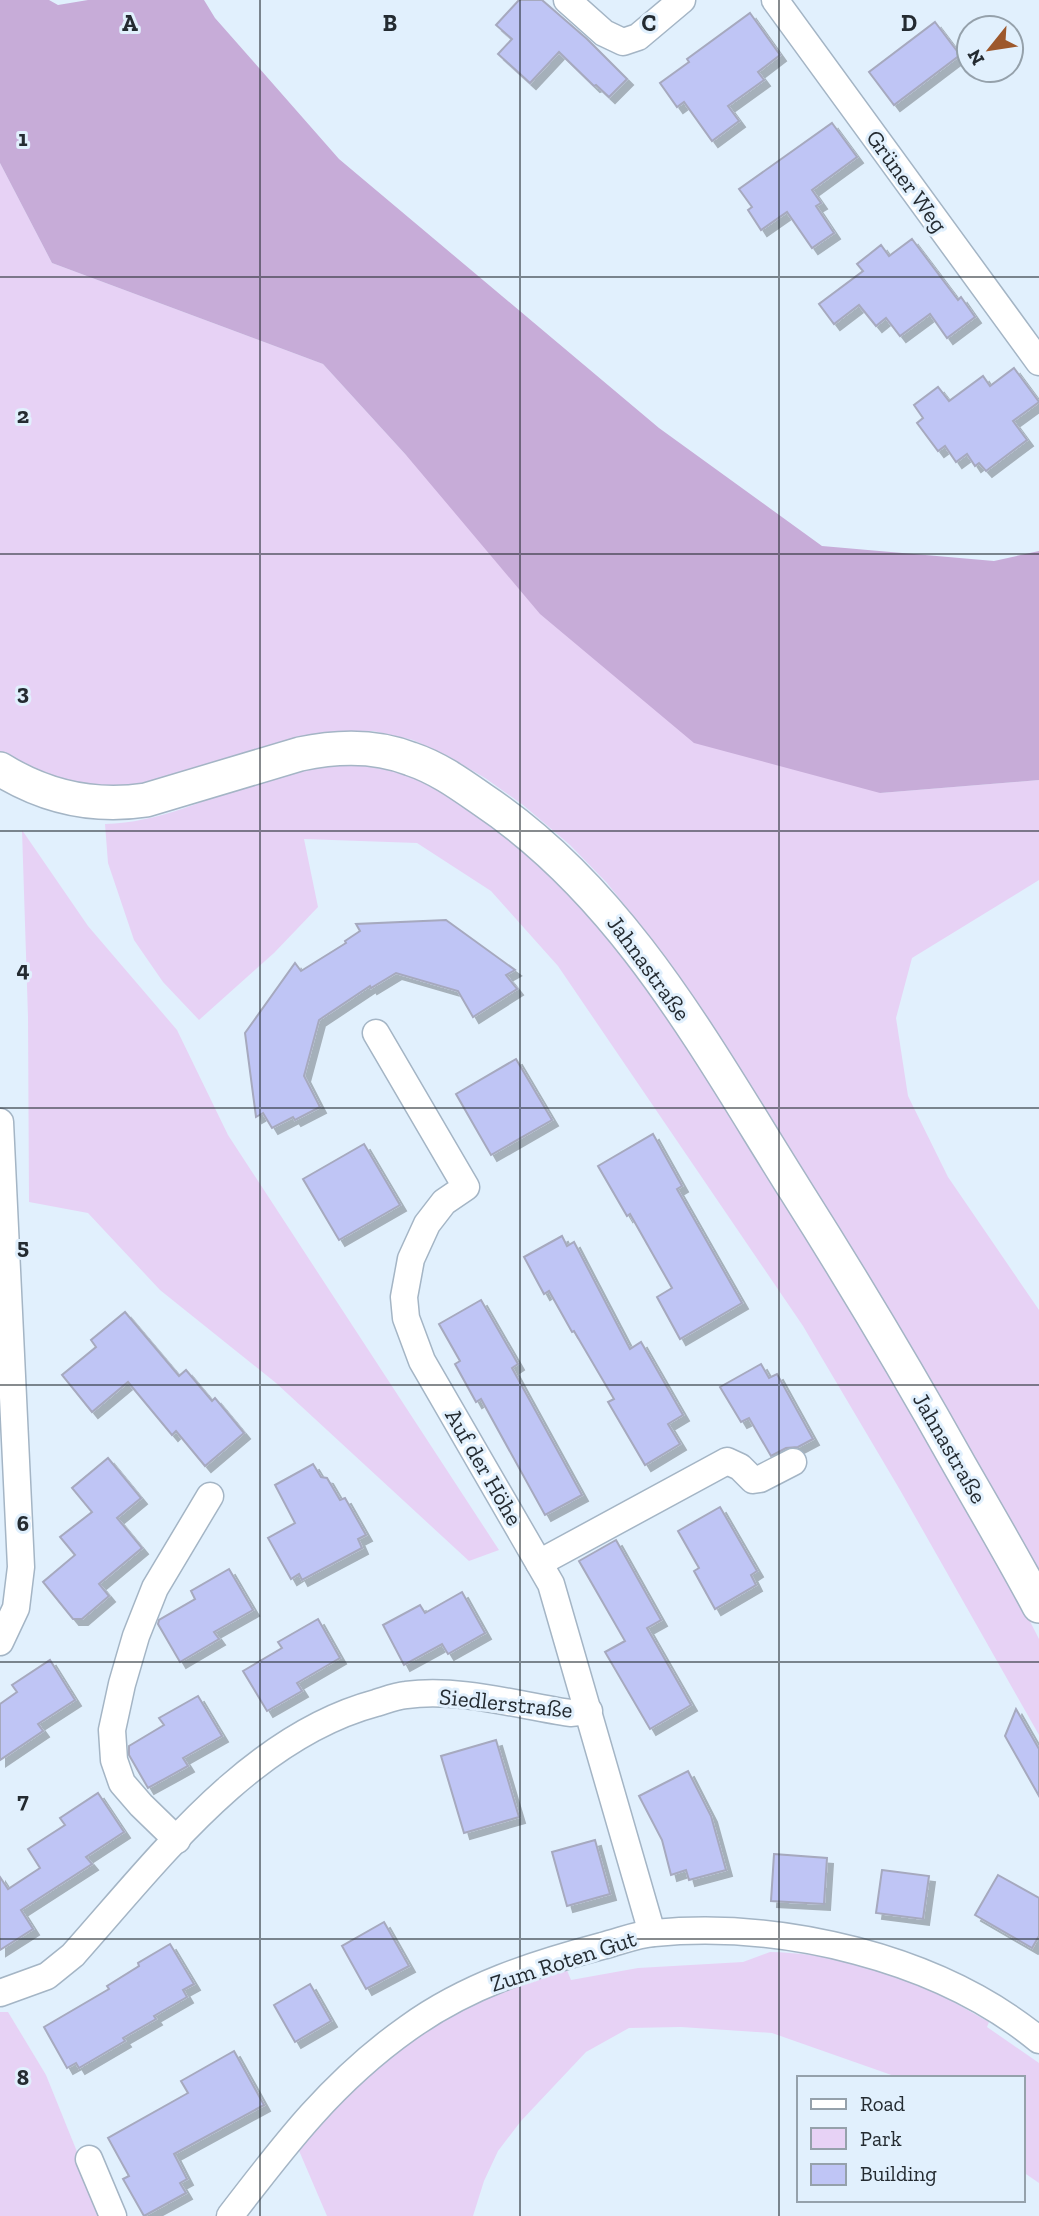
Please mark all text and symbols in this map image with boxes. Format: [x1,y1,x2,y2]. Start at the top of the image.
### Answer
text: A [122,9,138,37]
text: B [383,9,397,37]
text: C [642,9,656,37]
text: D [901,9,917,37]
north arrow [955,14,1025,84]
text: N [962,45,989,69]
text: 1 [18,124,28,152]
street label: Grüner Weg [860,124,954,238]
text: 2 [17,401,29,429]
text: 3 [17,678,29,706]
street label: Jahnastraße [601,910,697,1026]
text: 4 [16,955,30,983]
text: 5 [17,1232,29,1260]
street label: Jahnastraße [907,1388,993,1508]
street label: Auf der Höhe [439,1404,529,1530]
text: 6 [17,1509,29,1537]
street label: Siedlerstraße [438,1682,574,1724]
text: 7 [17,1786,29,1814]
street label: Zum Roten Gut [486,1924,640,1998]
text: 8 [17,2063,29,2091]
legend [797,2076,1025,2202]
text: Road [860,2091,906,2116]
text: Park [860,2126,902,2151]
text: Building [860,2161,937,2186]

